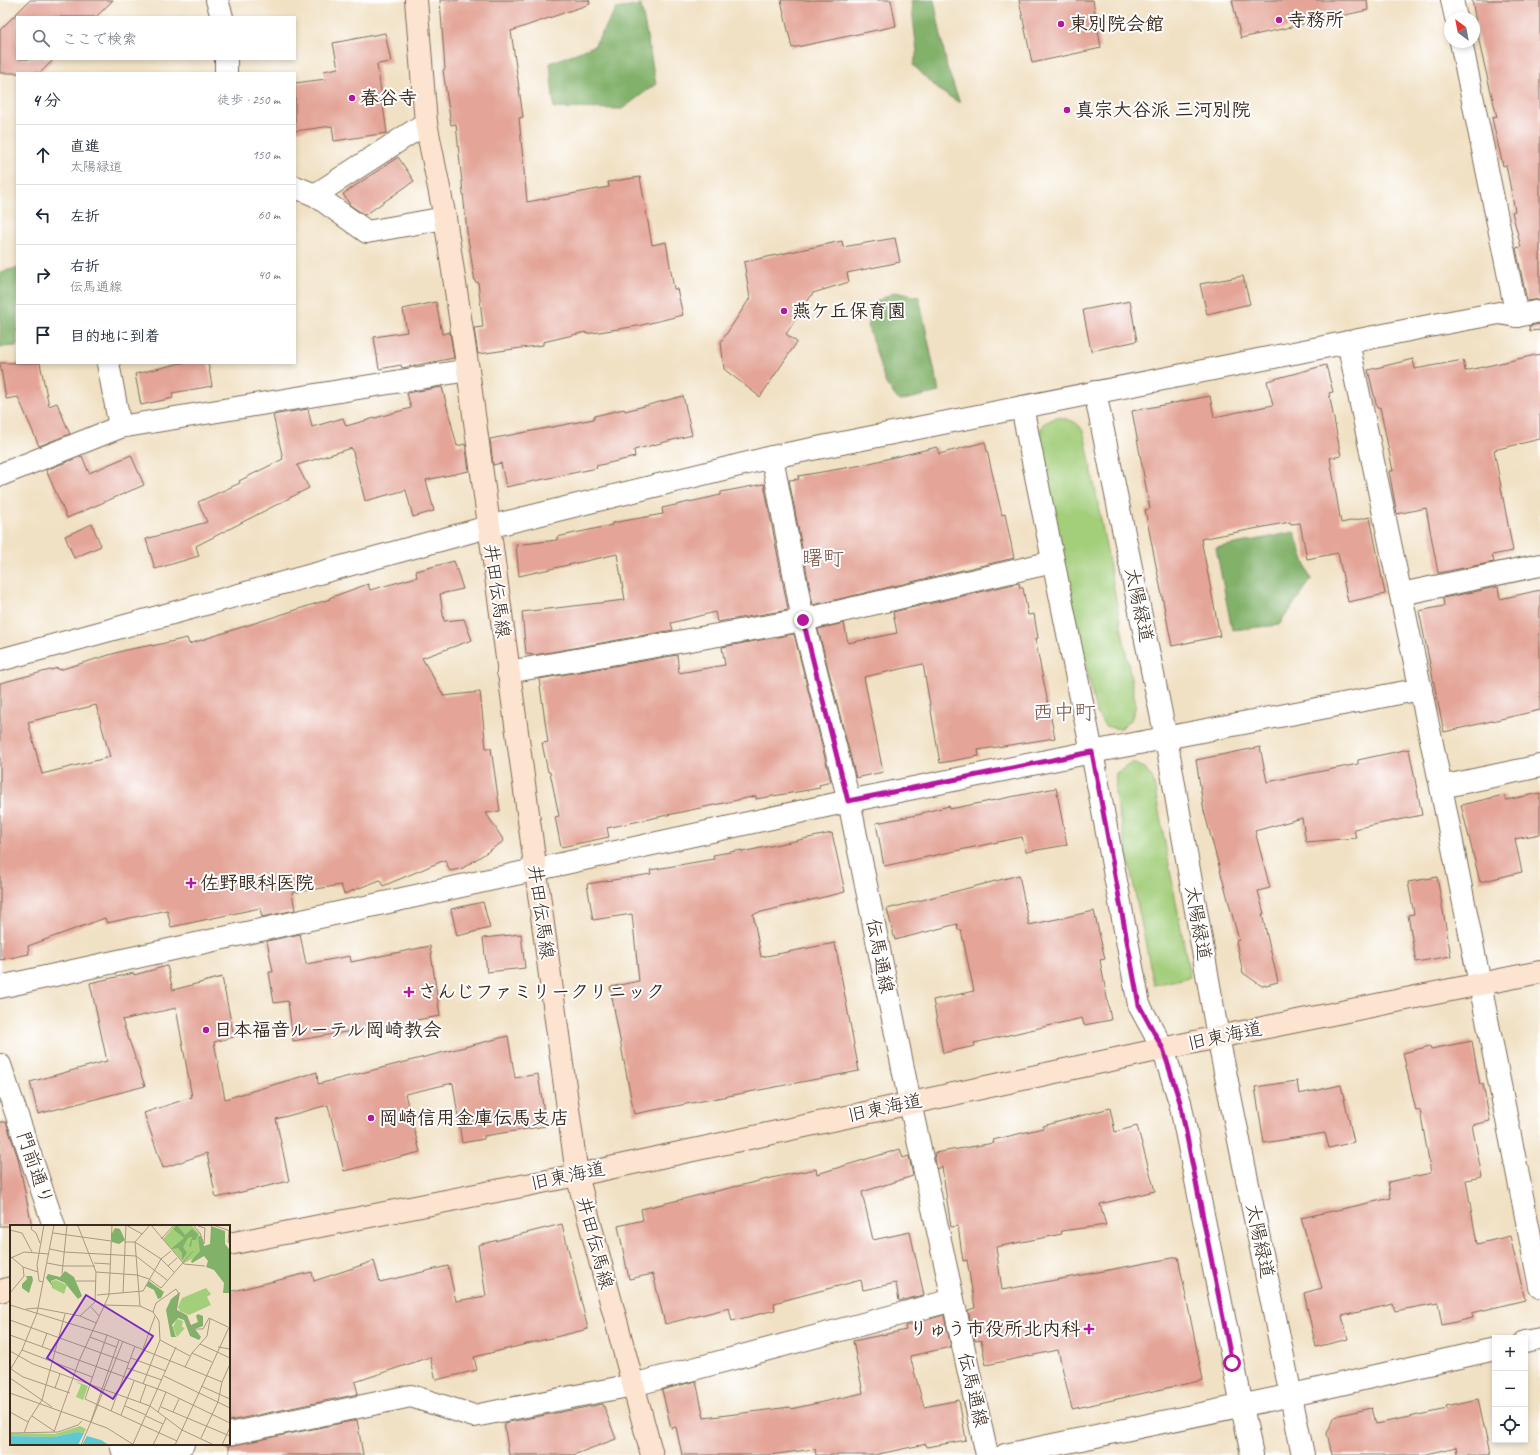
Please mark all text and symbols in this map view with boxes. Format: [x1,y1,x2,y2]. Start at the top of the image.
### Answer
place label: 寺務所 [1287,8,1344,32]
place label: 東別院会館 [1069,12,1164,36]
north arrow [1444,12,1480,48]
marker: 寺務所 [1274,15,1284,25]
search box [16,16,296,60]
marker: 東別院会館 [1056,19,1066,29]
icon: search [30,27,52,49]
text: ここで検索 [62,30,137,49]
place label: 春谷寺 [360,86,417,110]
text: 4 分 [32,90,61,111]
text: 徒歩 · 250 m [217,92,280,108]
marker: 春谷寺 [347,93,357,103]
place label: 真宗大谷派 三河別院 [1075,98,1251,122]
marker: 真宗大谷派 三河別院 [1062,105,1072,115]
text: 直進 [70,137,100,156]
icon: ahead [32,144,54,166]
text: 150 m [252,147,280,163]
text: 太陽緑道 [70,159,122,175]
icon: left [32,204,54,226]
text: 左折 [70,207,100,226]
text: 60 m [258,207,280,223]
text: 右折 [70,257,100,276]
icon: right [32,264,54,286]
text: 40 m [258,267,280,283]
text: 伝馬通線 [70,279,122,295]
place label: 燕ケ丘保育園 [792,299,906,323]
marker: 燕ケ丘保育園 [779,306,789,316]
icon: arrive [32,324,54,346]
text: 目的地に到着 [70,327,160,346]
street label: 井田伝馬線 [479,542,515,640]
district label: 曙町 [802,545,844,571]
street label: 太陽緑道 [1119,565,1159,645]
route end [794,611,812,629]
district label: 西中町 [1033,699,1096,725]
street label: 井田伝馬線 [523,863,559,961]
place label: 佐野眼科医院 [200,871,314,895]
marker: 佐野眼科医院 [185,877,197,889]
street label: 太陽緑道 [1180,883,1216,963]
street label: 伝馬通線 [861,916,899,996]
place label: さんじファミリークリニック [418,980,665,1004]
marker: さんじファミリークリニック [403,986,415,998]
street label: 旧東海道 [1185,1016,1265,1056]
place label: 日本福音ルーテル岡崎教会 [214,1018,442,1042]
marker: 日本福音ルーテル岡崎教会 [201,1025,211,1035]
street label: 旧東海道 [845,1088,925,1128]
place label: 岡崎信用金庫伝馬支店 [379,1106,569,1130]
marker: 岡崎信用金庫伝馬支店 [366,1113,376,1123]
street label: 門前通り [11,1128,59,1208]
street label: 旧東海道 [528,1156,608,1196]
street label: 井田伝馬線 [571,1194,619,1292]
street label: 太陽緑道 [1240,1201,1280,1281]
inset map [10,1225,230,1445]
place label: りゅう市役所北内科 [909,1317,1081,1341]
marker: りゅう市役所北内科 [1083,1323,1095,1335]
map controls [1492,1335,1528,1443]
button: + [1492,1335,1528,1371]
street label: 伝馬通線 [953,1350,993,1430]
route start [1223,1354,1241,1372]
button: − [1492,1371,1528,1407]
button: locate [1492,1407,1528,1443]

